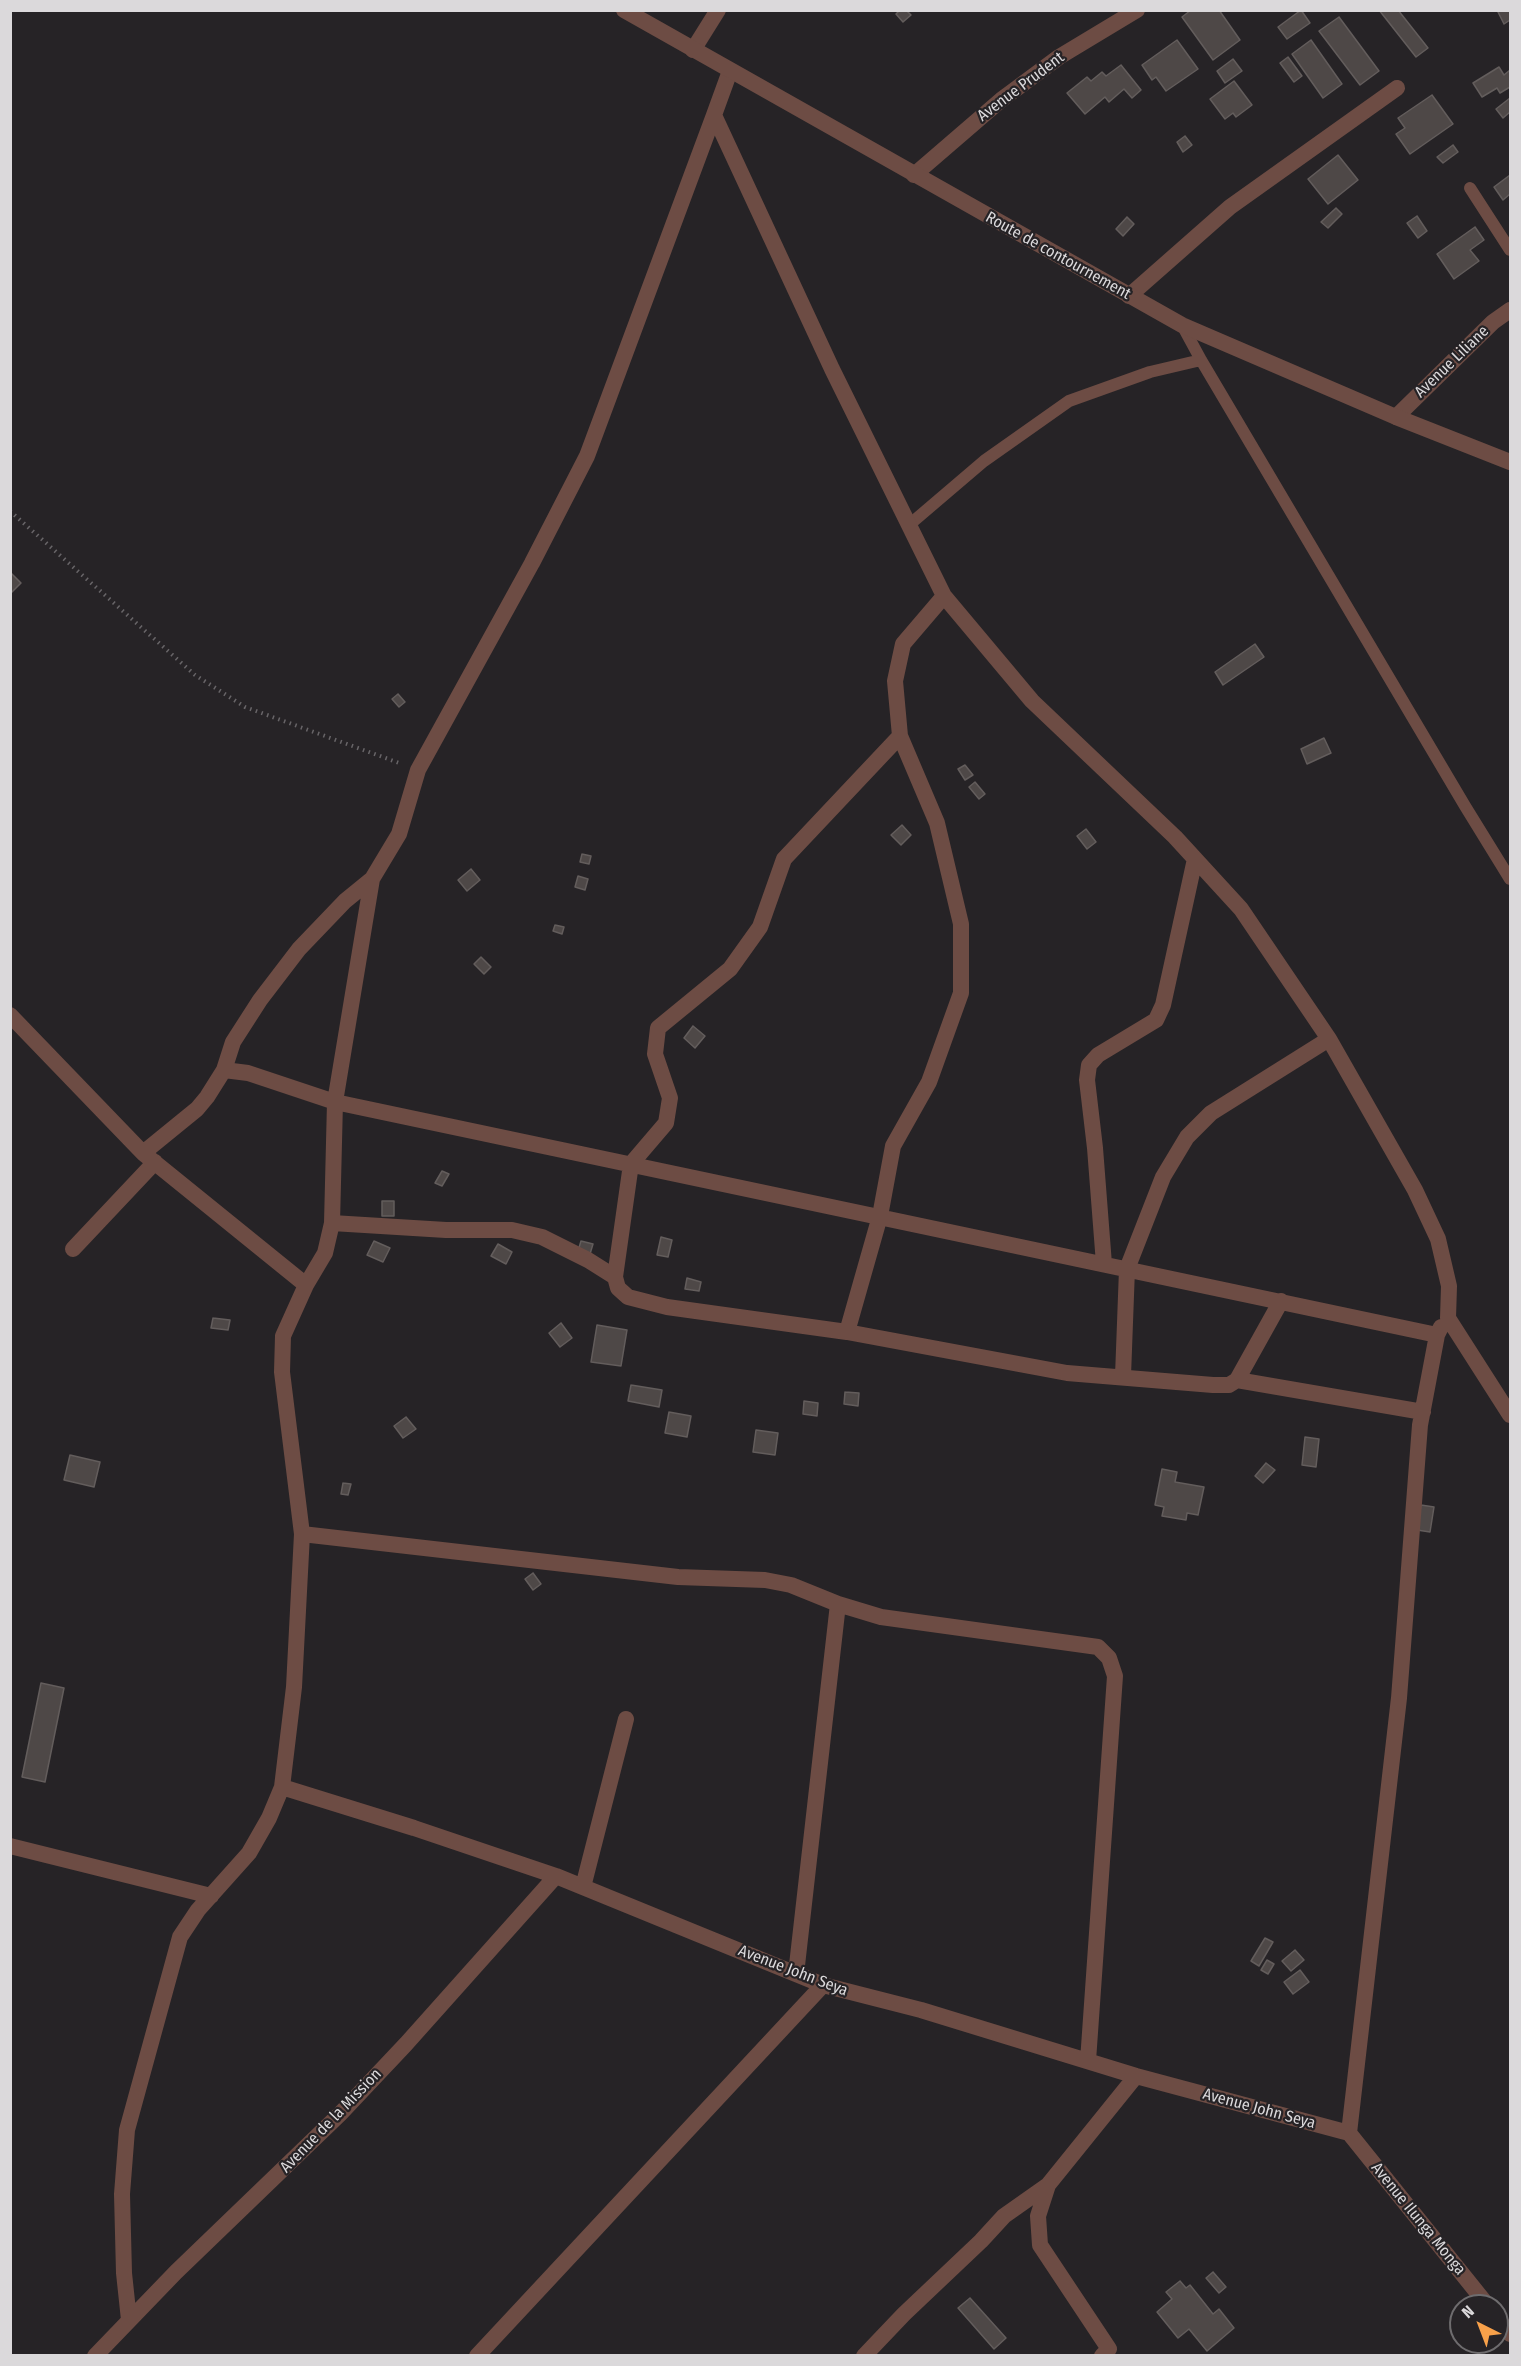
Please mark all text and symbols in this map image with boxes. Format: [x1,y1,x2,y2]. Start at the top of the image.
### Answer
street label: Avenue Prudent [974,48,1068,126]
street label: Route de contournement [982,208,1134,304]
street label: Avenue Liliane [1411,322,1493,402]
street label: Avenue John Seya [736,1941,850,2001]
street label: Avenue de la Mission [276,2065,386,2177]
street label: Avenue John Seya [1201,2085,1317,2133]
street label: Avenue Ilunga Monga [1367,2159,1469,2279]
north arrow [1449,2294,1509,2354]
text: N [1458,2301,1478,2322]

